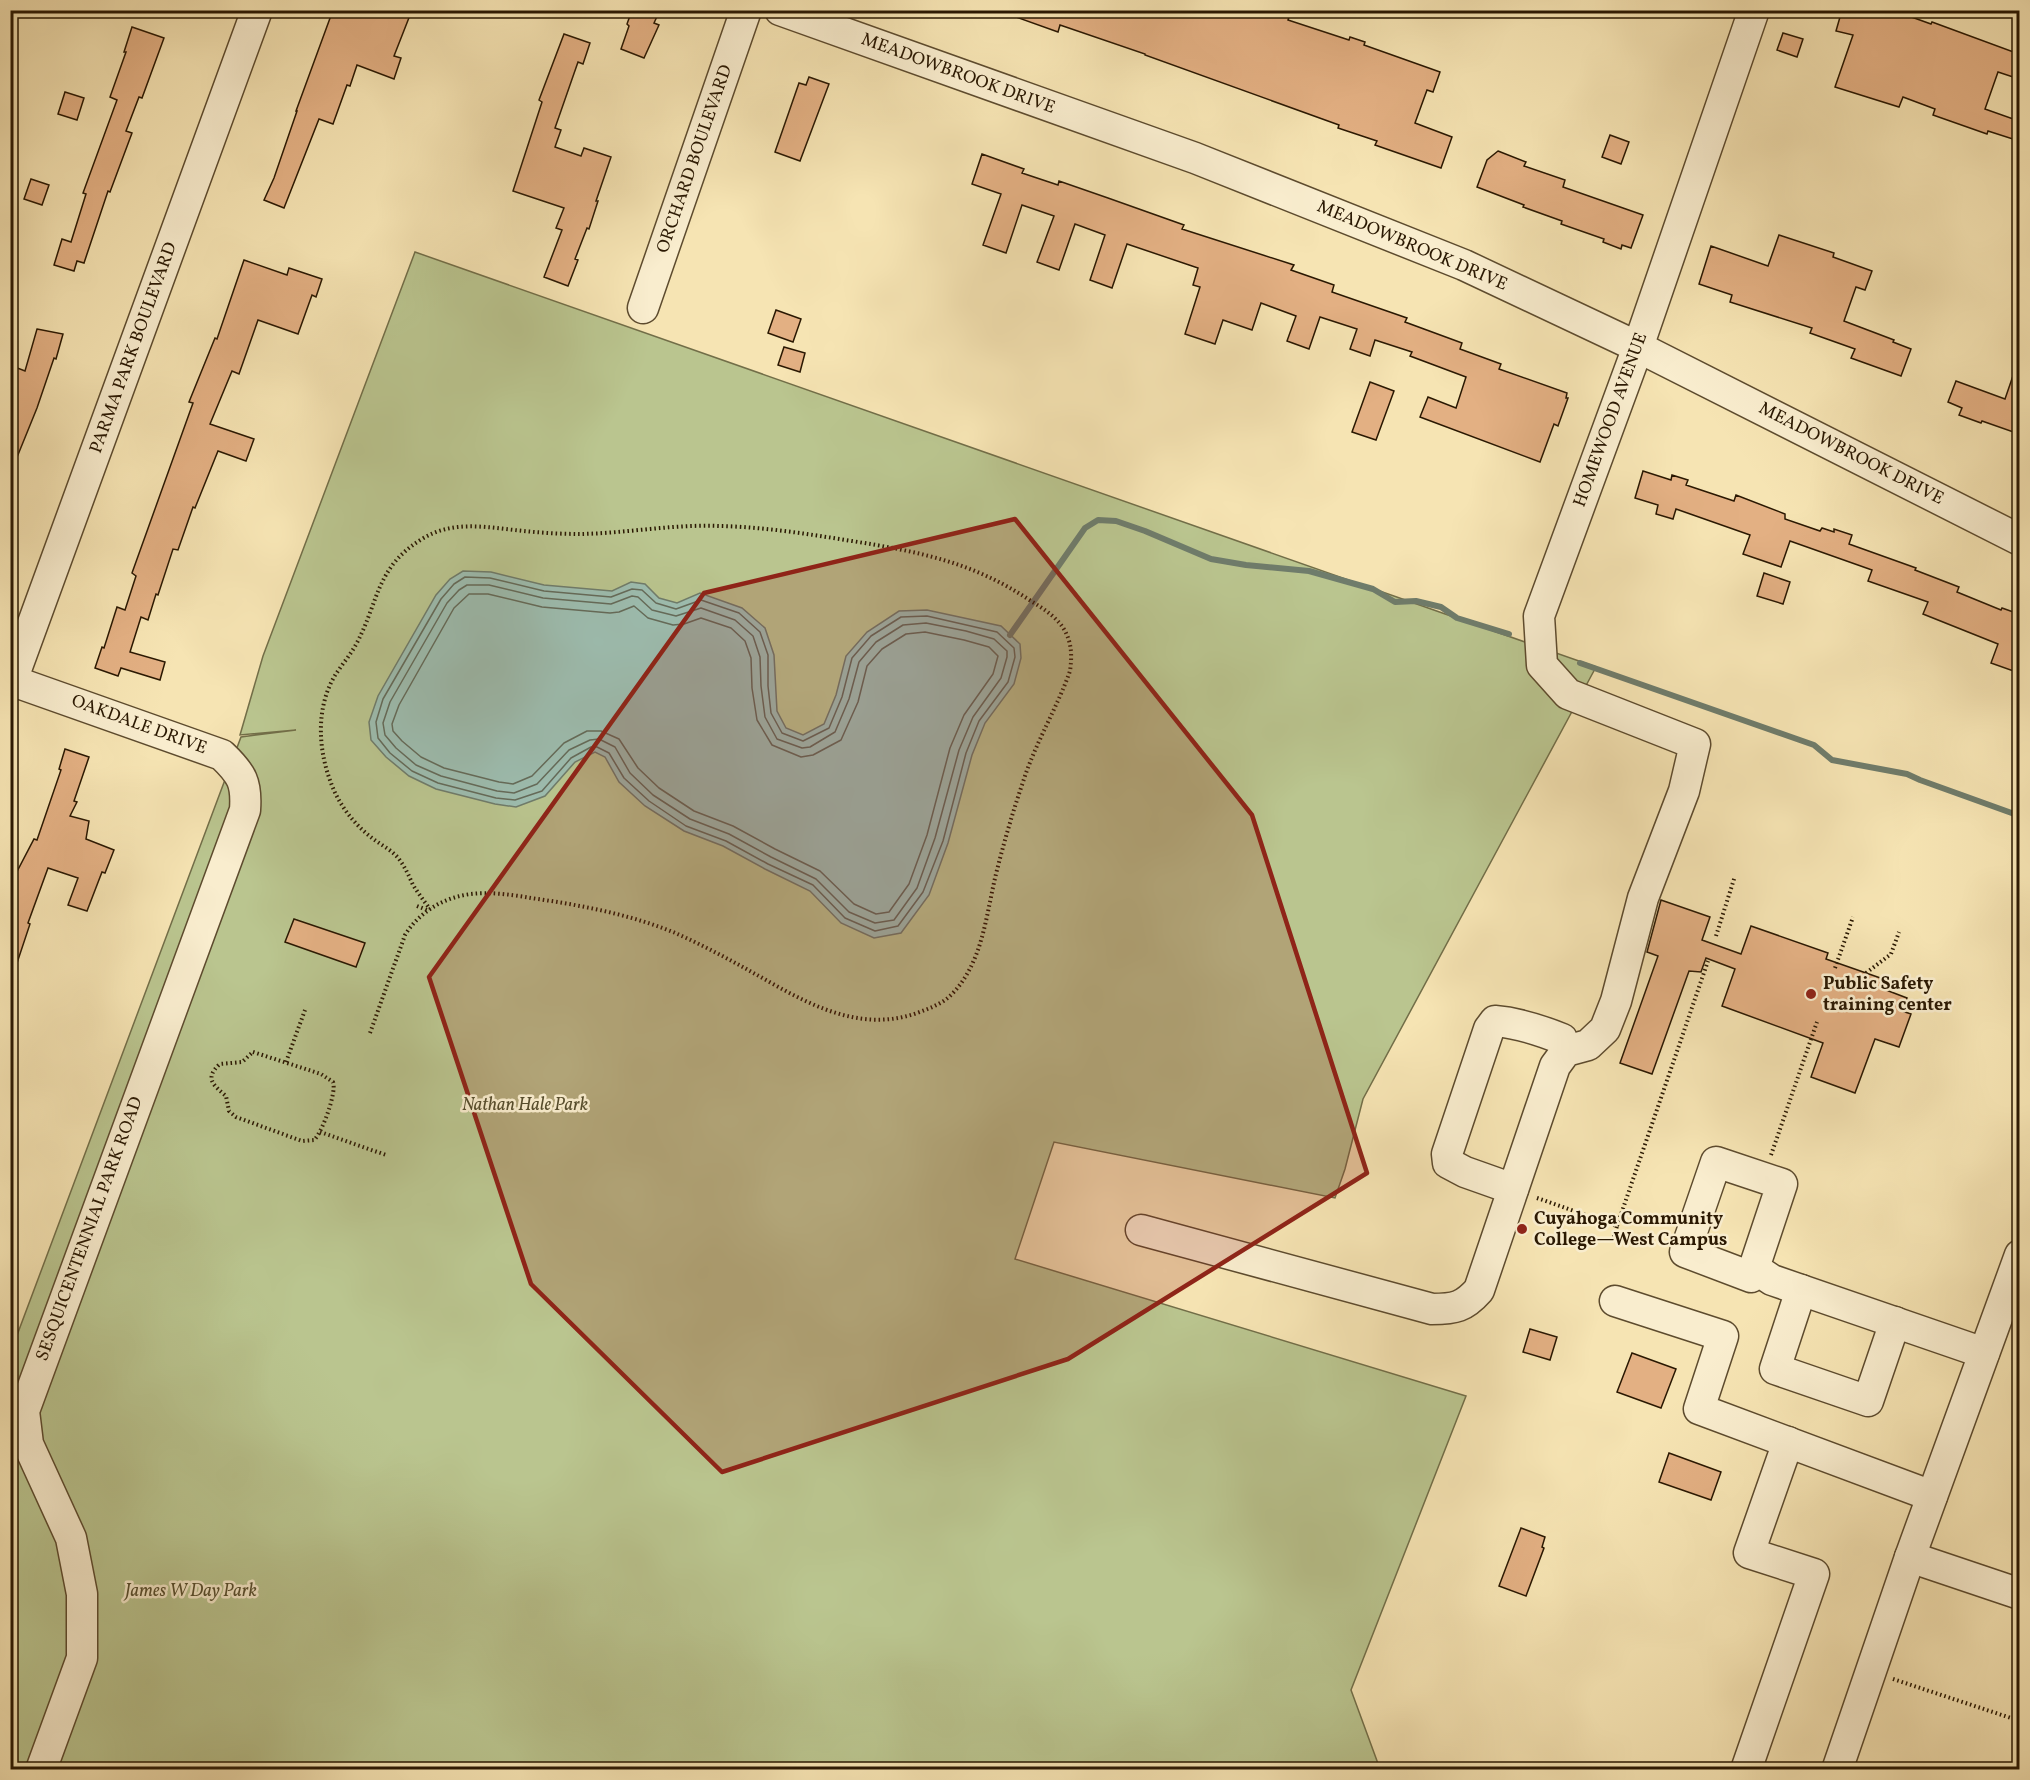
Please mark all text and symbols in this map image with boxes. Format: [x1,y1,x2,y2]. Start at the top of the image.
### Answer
street label: MEADOWBROOK DRIVE [857,27,1059,121]
street label: ORCHARD BOULEVARD [651,62,739,256]
street label: MEADOWBROOK DRIVE [1313,194,1511,298]
street label: PARMA PARK BOULEVARD [84,239,184,457]
street label: HOMEWOOD AVENUE [1568,329,1654,511]
street label: MEADOWBROOK DRIVE [1754,396,1948,512]
street label: OAKDALE DRIVE [68,689,210,761]
place label: Public Safety training center [1823,972,1952,1018]
marker: Public Safety training center [1804,987,1818,1001]
street label: SESQUICENTENNIAL PARK ROAD [30,1093,150,1365]
park label: Nathan Hale Park [462,1093,588,1118]
place label: Cuyahoga Community College—West Campus [1534,1207,1727,1253]
marker: Cuyahoga Community College—West Campus [1515,1222,1529,1236]
park label: James W Day Park [123,1579,257,1604]

